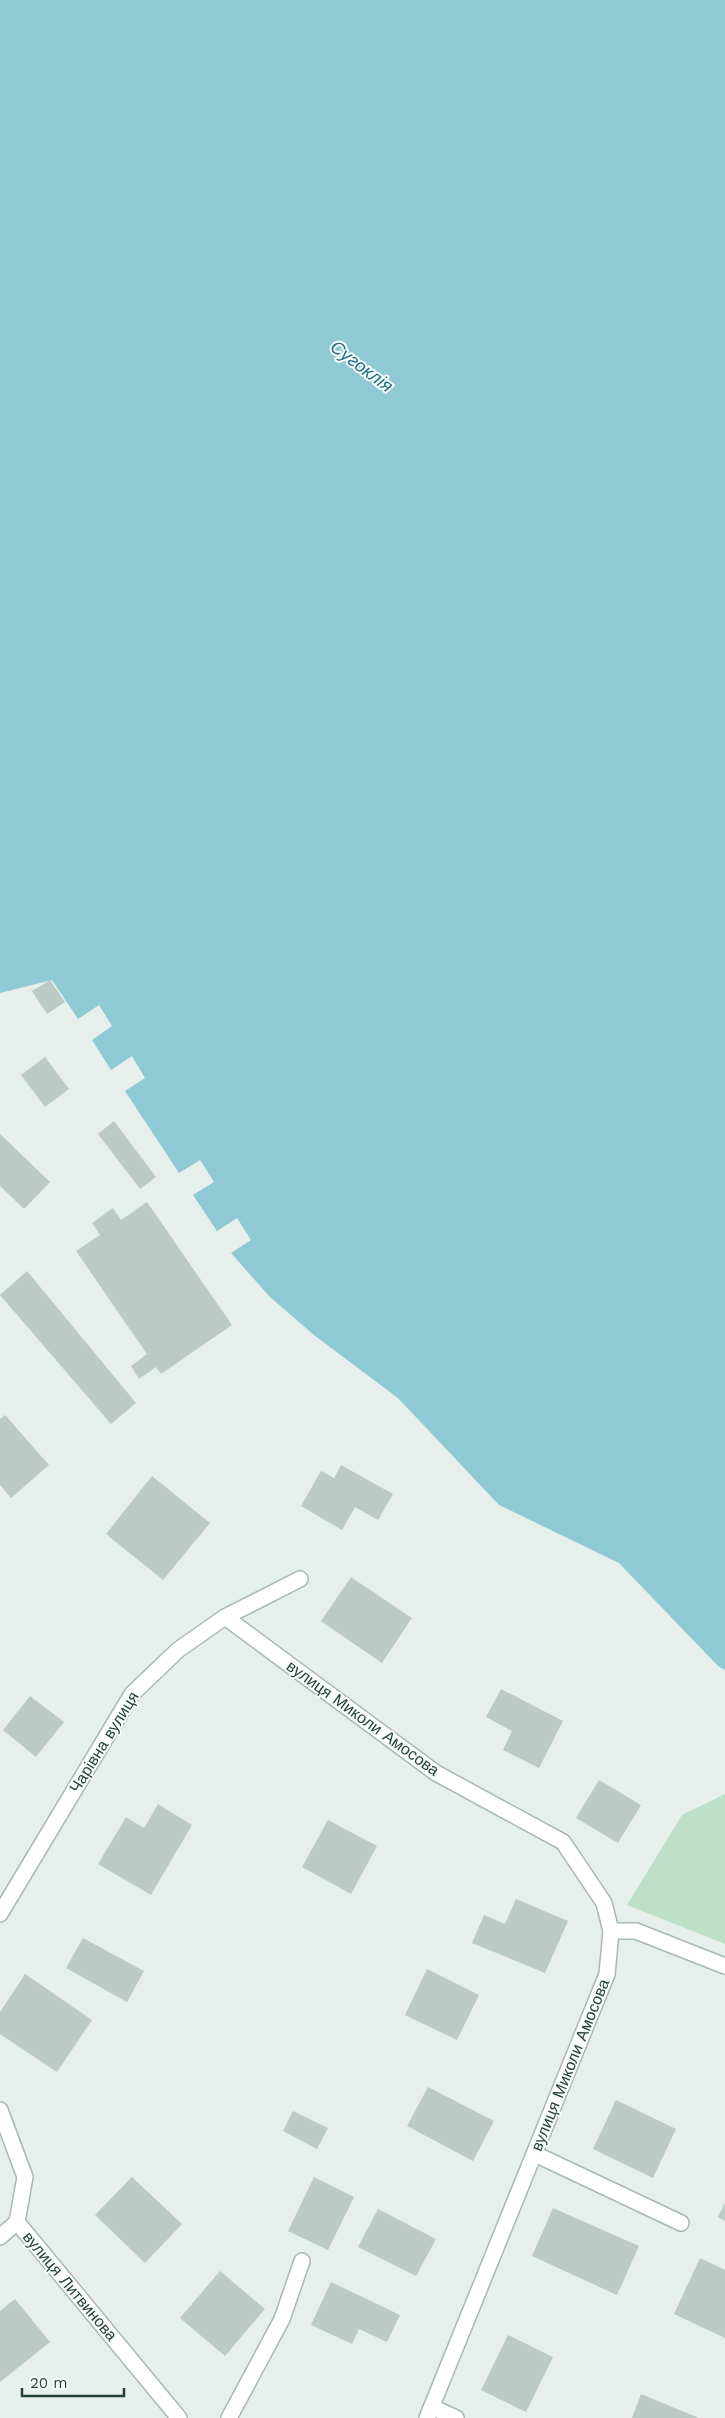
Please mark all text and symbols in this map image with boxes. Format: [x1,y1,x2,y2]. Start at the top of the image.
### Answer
water label: Сугоклія [327,336,398,397]
street label: вулиця Миколи Амосова [283,1656,443,1780]
street label: Чарівна вулиця [65,1688,143,1796]
street label: вулиця Миколи Амосова [527,1976,613,2154]
street label: вулиця Литвинова [19,2228,121,2344]
scale bar [22,2366,125,2398]
text: 20 m [30,2374,68,2392]

